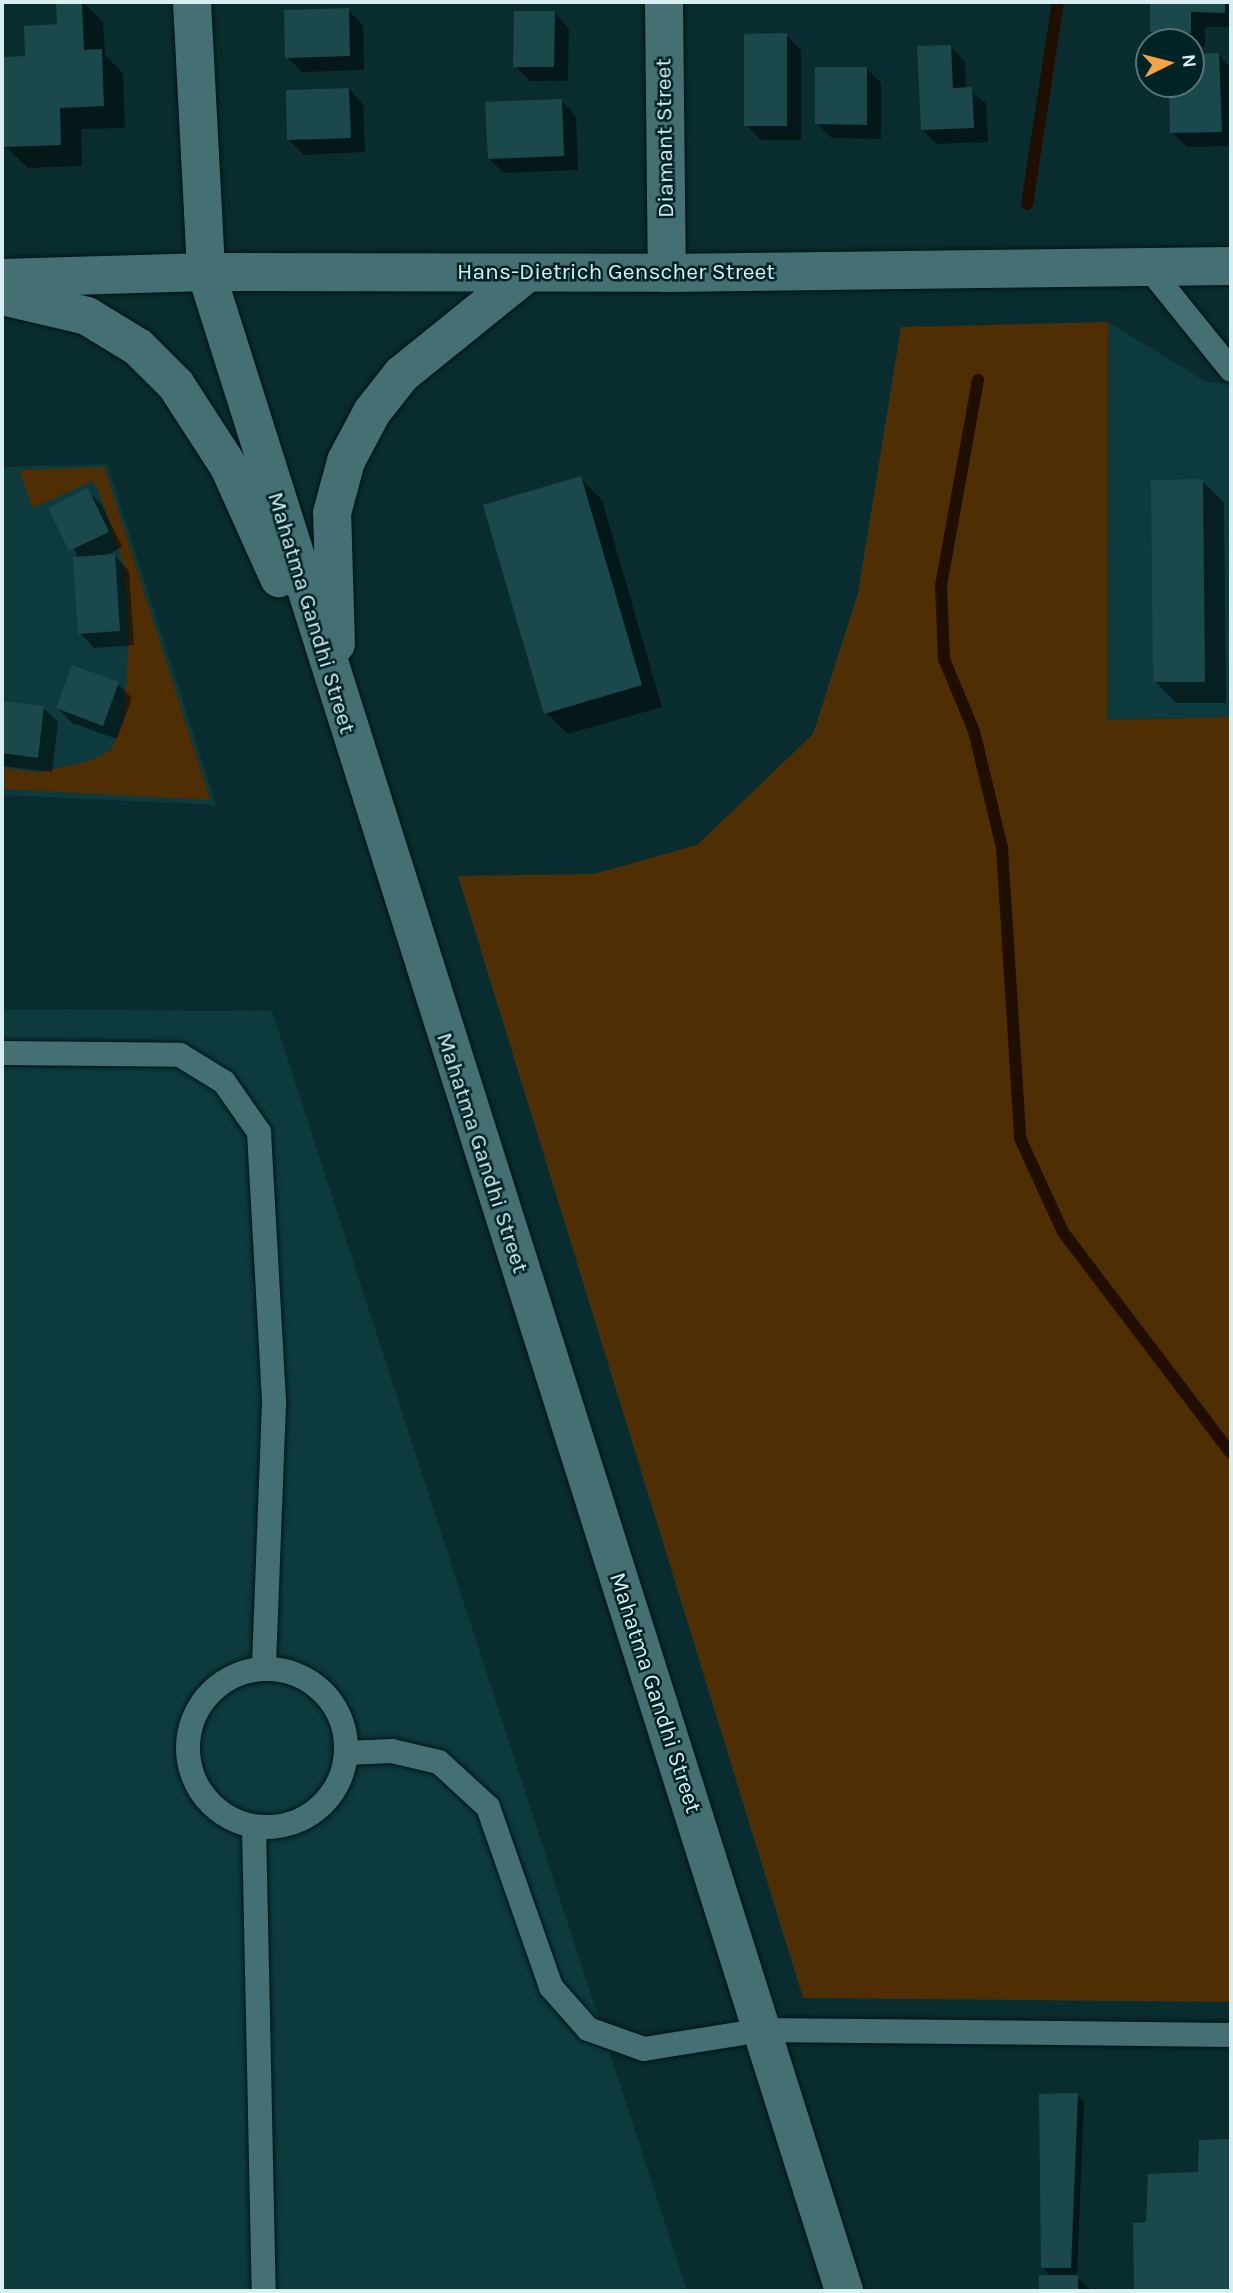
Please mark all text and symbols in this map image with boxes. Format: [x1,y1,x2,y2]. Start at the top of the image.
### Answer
north arrow [1135,28,1205,98]
text: N [1177,53,1201,69]
street label: Diamant Street [650,58,680,218]
street label: Hans-Dietrich Genscher Street [457,258,775,286]
street label: Mahatma Gandhi Street [261,489,361,737]
street label: Mahatma Gandhi Street [430,1029,534,1277]
street label: Mahatma Gandhi Street [603,1569,707,1817]

